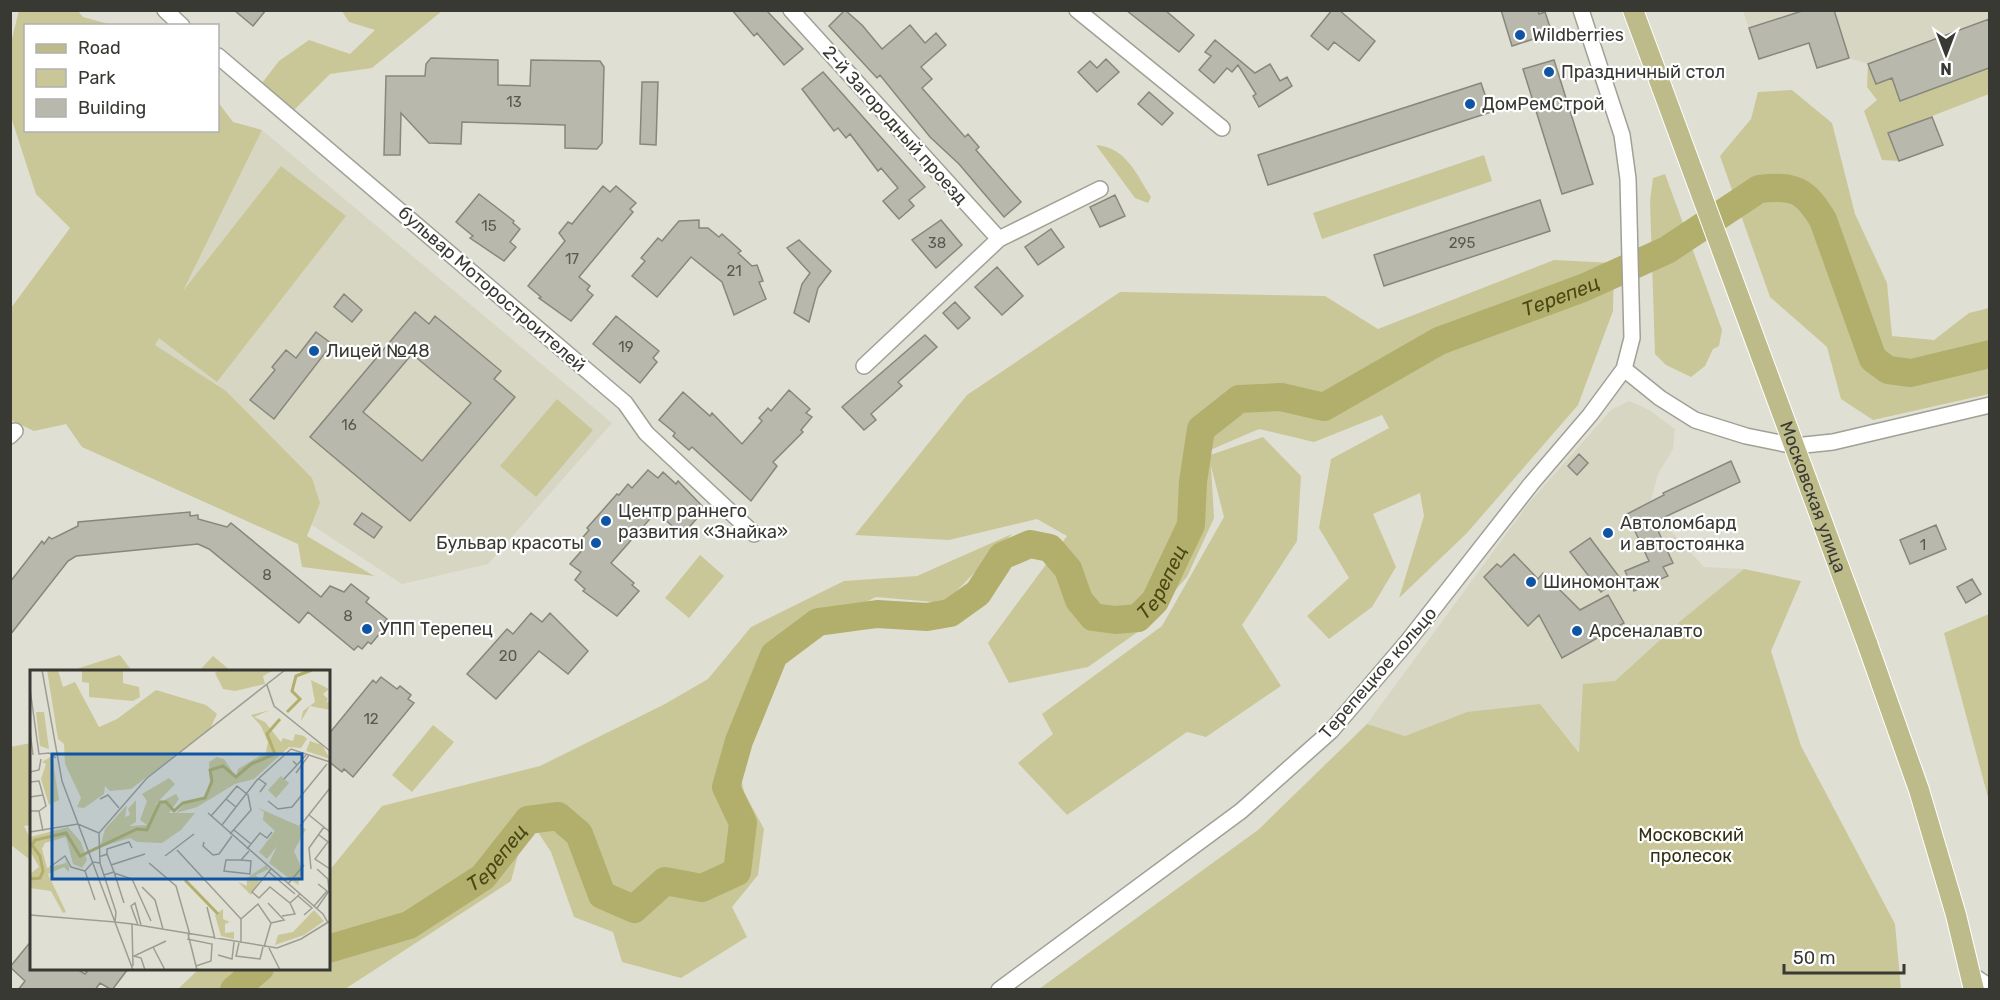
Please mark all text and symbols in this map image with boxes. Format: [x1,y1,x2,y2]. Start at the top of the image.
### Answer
legend [24,24,219,132]
place label: Wildberries [1532,24,1624,46]
north arrow [1916,24,1976,84]
marker: Wildberries [1513,28,1527,42]
text: Road [78,37,121,59]
street label: 2-й Загородный проезд [818,41,972,209]
text: N [1940,59,1952,78]
place label: Праздничный стол [1561,61,1725,83]
marker: Праздничный стол [1542,65,1556,79]
text: Park [78,67,116,89]
house number: 13 [506,93,522,111]
place label: ДомРемСтрой [1482,93,1605,115]
text: Building [78,97,146,119]
marker: ДомРемСтрой [1463,97,1477,111]
street label: бульвар Моторостроителей [394,201,590,377]
house number: 15 [481,217,497,235]
house number: 38 [928,234,946,252]
house number: 295 [1449,234,1475,252]
house number: 17 [565,250,579,268]
house number: 21 [726,262,742,280]
water label: Терепец [1518,270,1603,322]
house number: 19 [618,338,634,356]
place label: Лицей №48 [326,340,430,362]
marker: Лицей №48 [307,344,321,358]
house number: 16 [341,416,357,434]
street label: Московская улица [1775,418,1851,576]
place label: Центр раннего развития «Знайка» [618,500,788,543]
place label: Автоломбард и автостоянка [1620,512,1745,555]
marker: Центр раннего развития «Знайка» [599,514,613,528]
marker: Автоломбард и автостоянка [1601,526,1615,540]
place label: Бульвар красоты [436,532,584,554]
marker: Бульвар красоты [589,536,603,550]
house number: 1 [1920,536,1926,554]
water label: Терепец [1132,541,1192,624]
house number: 8 [262,566,272,584]
place label: Шиномонтаж [1543,571,1660,593]
marker: Шиномонтаж [1524,575,1538,589]
street label: Терепецкое кольцо [1315,603,1441,743]
house number: 8 [343,607,353,625]
place label: УПП Терепец [379,618,493,640]
place label: Арсеналавто [1589,620,1703,642]
marker: УПП Терепец [360,622,374,636]
marker: Арсеналавто [1570,624,1584,638]
house number: 20 [499,647,517,665]
inset map [30,670,330,970]
house number: 12 [363,710,379,728]
water label: Терепец [462,819,532,897]
park label: Московский пролесок [1638,824,1744,867]
scale bar [1784,937,1904,975]
text: 50 m [1793,947,1836,969]

